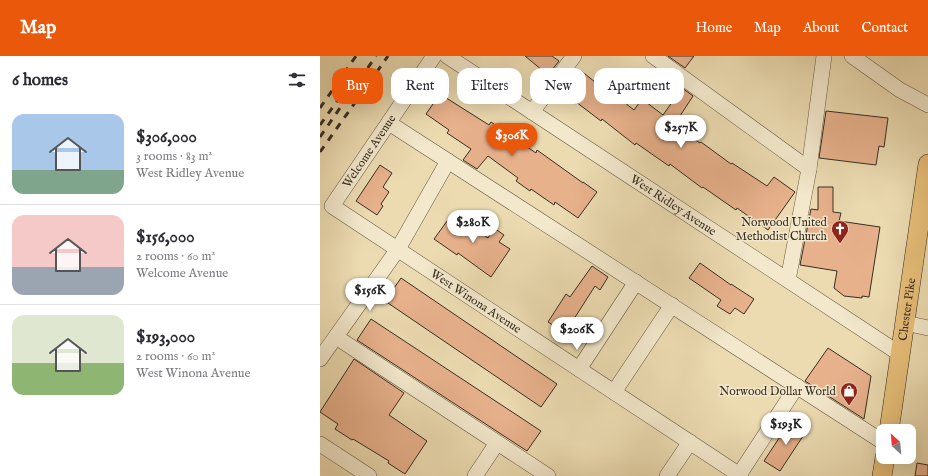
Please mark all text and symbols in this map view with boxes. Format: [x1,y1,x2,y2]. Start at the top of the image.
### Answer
text: Map [20,16,56,40]
text: Home [696,19,732,37]
text: Map [754,19,781,37]
text: About [803,19,839,37]
text: Contact [861,19,908,37]
chip: Buy [332,68,383,104]
chip: Rent [391,68,449,104]
chip: Filters [457,68,522,104]
chip: New [530,68,586,104]
chip: Apartment [594,68,684,104]
icon: filters [286,69,308,91]
text: 6 homes [12,70,68,91]
street label: Welcome Avenue [339,111,400,191]
pin: $257K [653,115,709,149]
text: $257K [664,119,698,136]
pin: $306K [484,123,540,157]
text: $306,000 [136,127,197,148]
text: $306K [495,127,529,144]
icon: home [44,130,92,178]
text: 3 rooms · 83 m² [136,148,212,165]
text: West Ridley Avenue [136,165,244,182]
street label: West Ridley Avenue [627,172,719,239]
pin: $280K [445,210,501,244]
text: $280K [456,214,490,231]
place label: Norwood United Methodist Church [736,215,828,244]
church icon: Norwood United Methodist Church [830,219,850,244]
text: $156,000 [136,227,195,248]
icon: home [44,231,92,279]
text: 2 rooms · 60 m² [136,248,215,265]
text: Welcome Avenue [136,265,228,282]
street label: West Winona Avenue [428,266,524,337]
street label: Chester Pike [895,276,919,342]
pin: $156K [342,278,398,312]
text: $156K [354,282,386,299]
pin: $206K [549,317,605,351]
text: $206K [560,321,594,338]
text: $193,000 [136,327,195,348]
icon: home [44,331,92,379]
text: 2 rooms · 60 m² [136,348,215,365]
text: West Winona Avenue [136,365,250,382]
shop icon: Norwood Dollar World [839,381,859,406]
place label: Norwood Dollar World [719,384,837,399]
pin: $193K [758,412,814,446]
text: $193K [770,416,802,433]
north arrow [876,424,916,464]
map controls [876,424,916,464]

